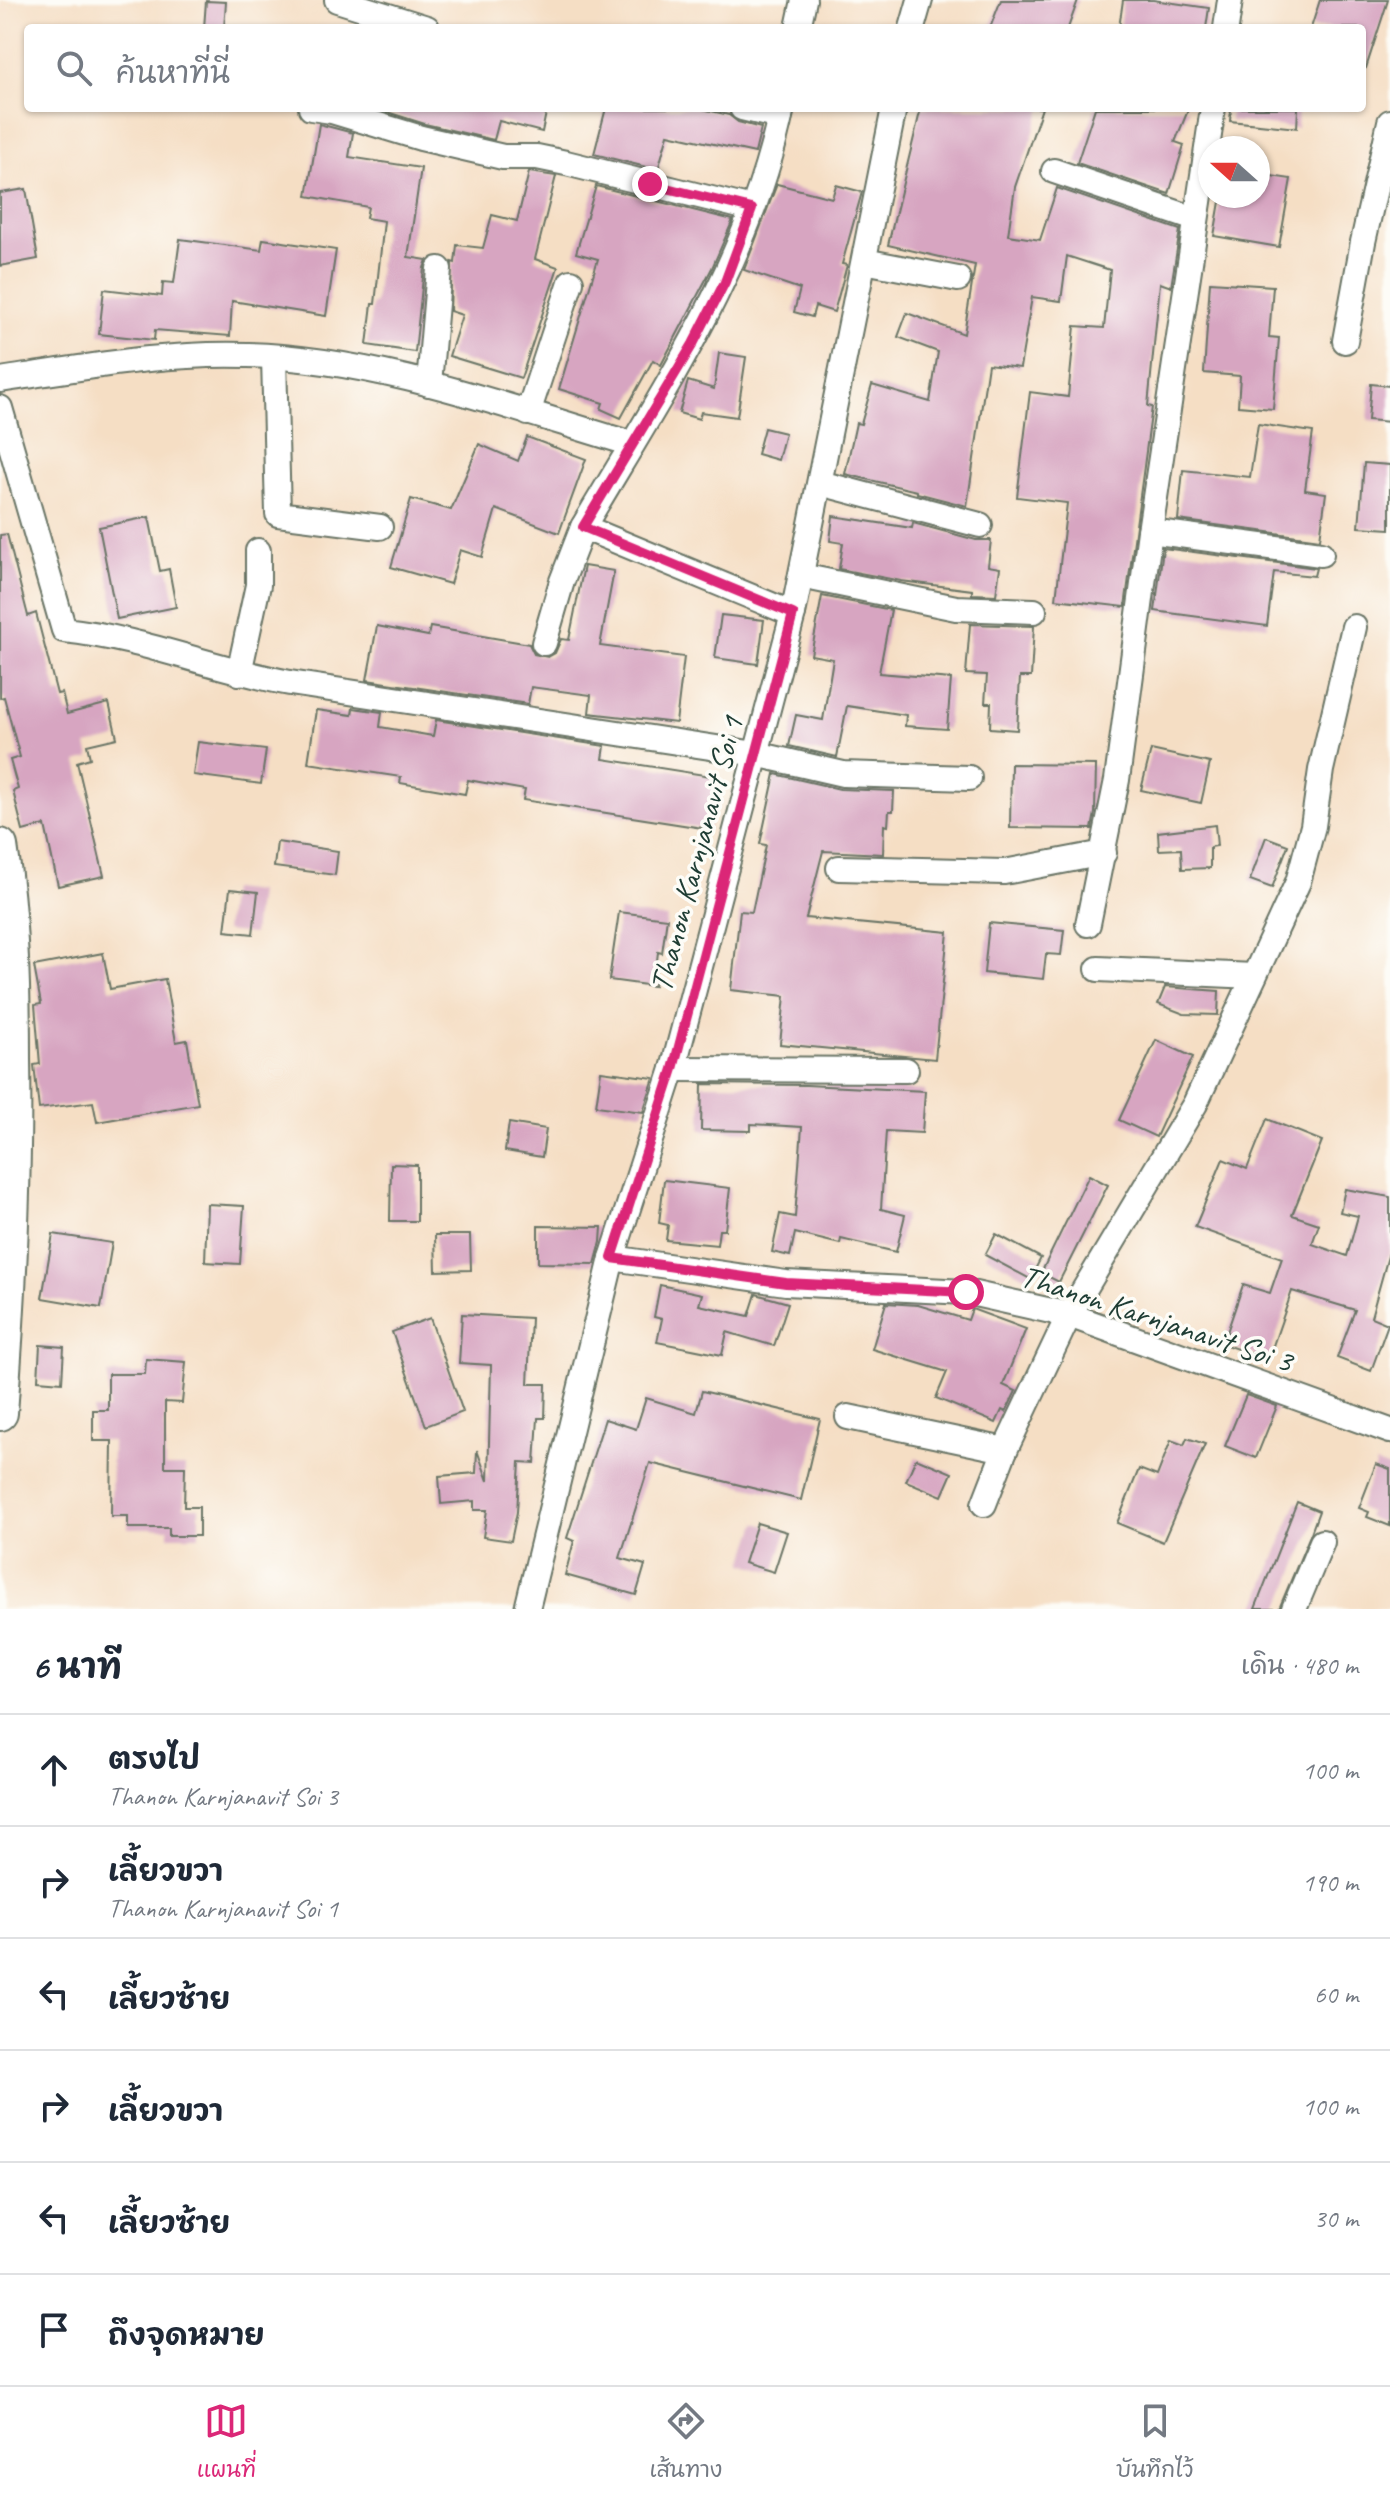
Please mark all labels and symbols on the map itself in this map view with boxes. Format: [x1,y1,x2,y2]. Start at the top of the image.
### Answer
north arrow [1198,136,1270,208]
route end [632,166,668,202]
street label: Thanon Karnjanavit Soi 1 [640,711,753,996]
street label: Thanon Karnjanavit Soi 3 [1016,1255,1300,1382]
route start [948,1274,984,1310]

